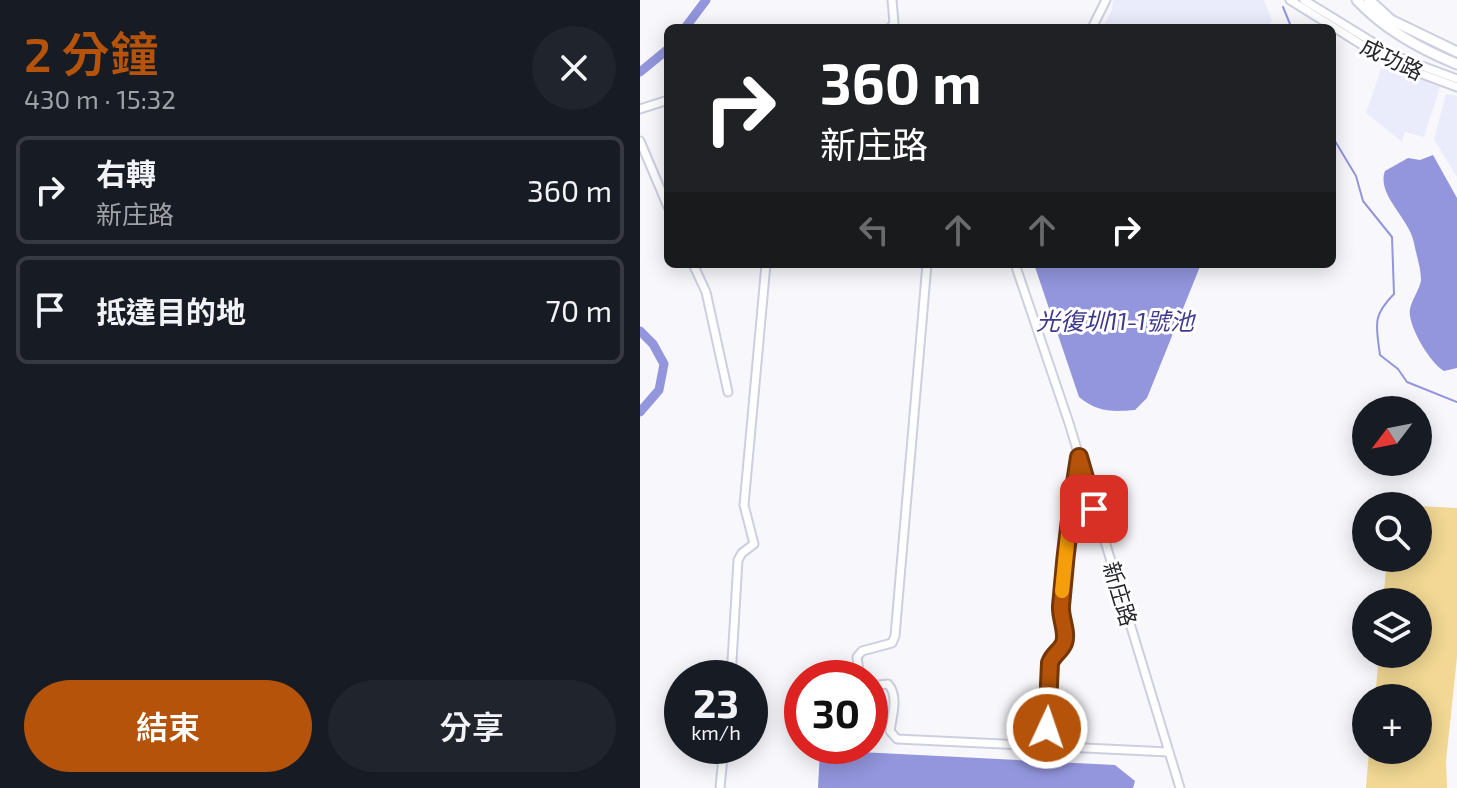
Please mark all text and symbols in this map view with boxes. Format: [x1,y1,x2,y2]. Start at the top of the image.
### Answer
text: 2 分鐘 [24,24,158,82]
button: close [532,26,616,110]
street label: 成功路 [1357,32,1428,84]
text: 360 m [820,48,982,115]
icon: right [688,56,792,160]
text: 430 m · 15:32 [24,83,176,114]
text: 新庄路 [820,122,928,165]
text: 右轉 [96,155,156,191]
icon: right [28,168,72,212]
text: 360 m [527,172,612,208]
text: 新庄路 [96,198,174,229]
icon: left [852,208,896,252]
icon: ahead [936,208,980,252]
icon: ahead [1020,208,1064,252]
icon: right [1104,208,1148,252]
icon: arrive [28,288,72,332]
text: 70 m [546,292,612,328]
text: 抵達目的地 [96,293,246,329]
water label: 光復圳11-1號池 [1036,306,1197,335]
north arrow [1352,396,1432,476]
map controls [1352,396,1432,764]
pin [1060,475,1128,543]
icon: arrive [1072,487,1116,531]
button: search [1352,492,1432,572]
street label: 新庄路 [1099,558,1143,629]
button: layers [1352,588,1432,668]
speed limit sign: 30 [784,660,888,764]
text: 23 [693,678,739,726]
button: 結束 [24,680,312,772]
button: 分享 [328,680,616,772]
button: + [1352,684,1432,764]
position arrow [1005,686,1089,770]
text: km/h [691,720,741,744]

